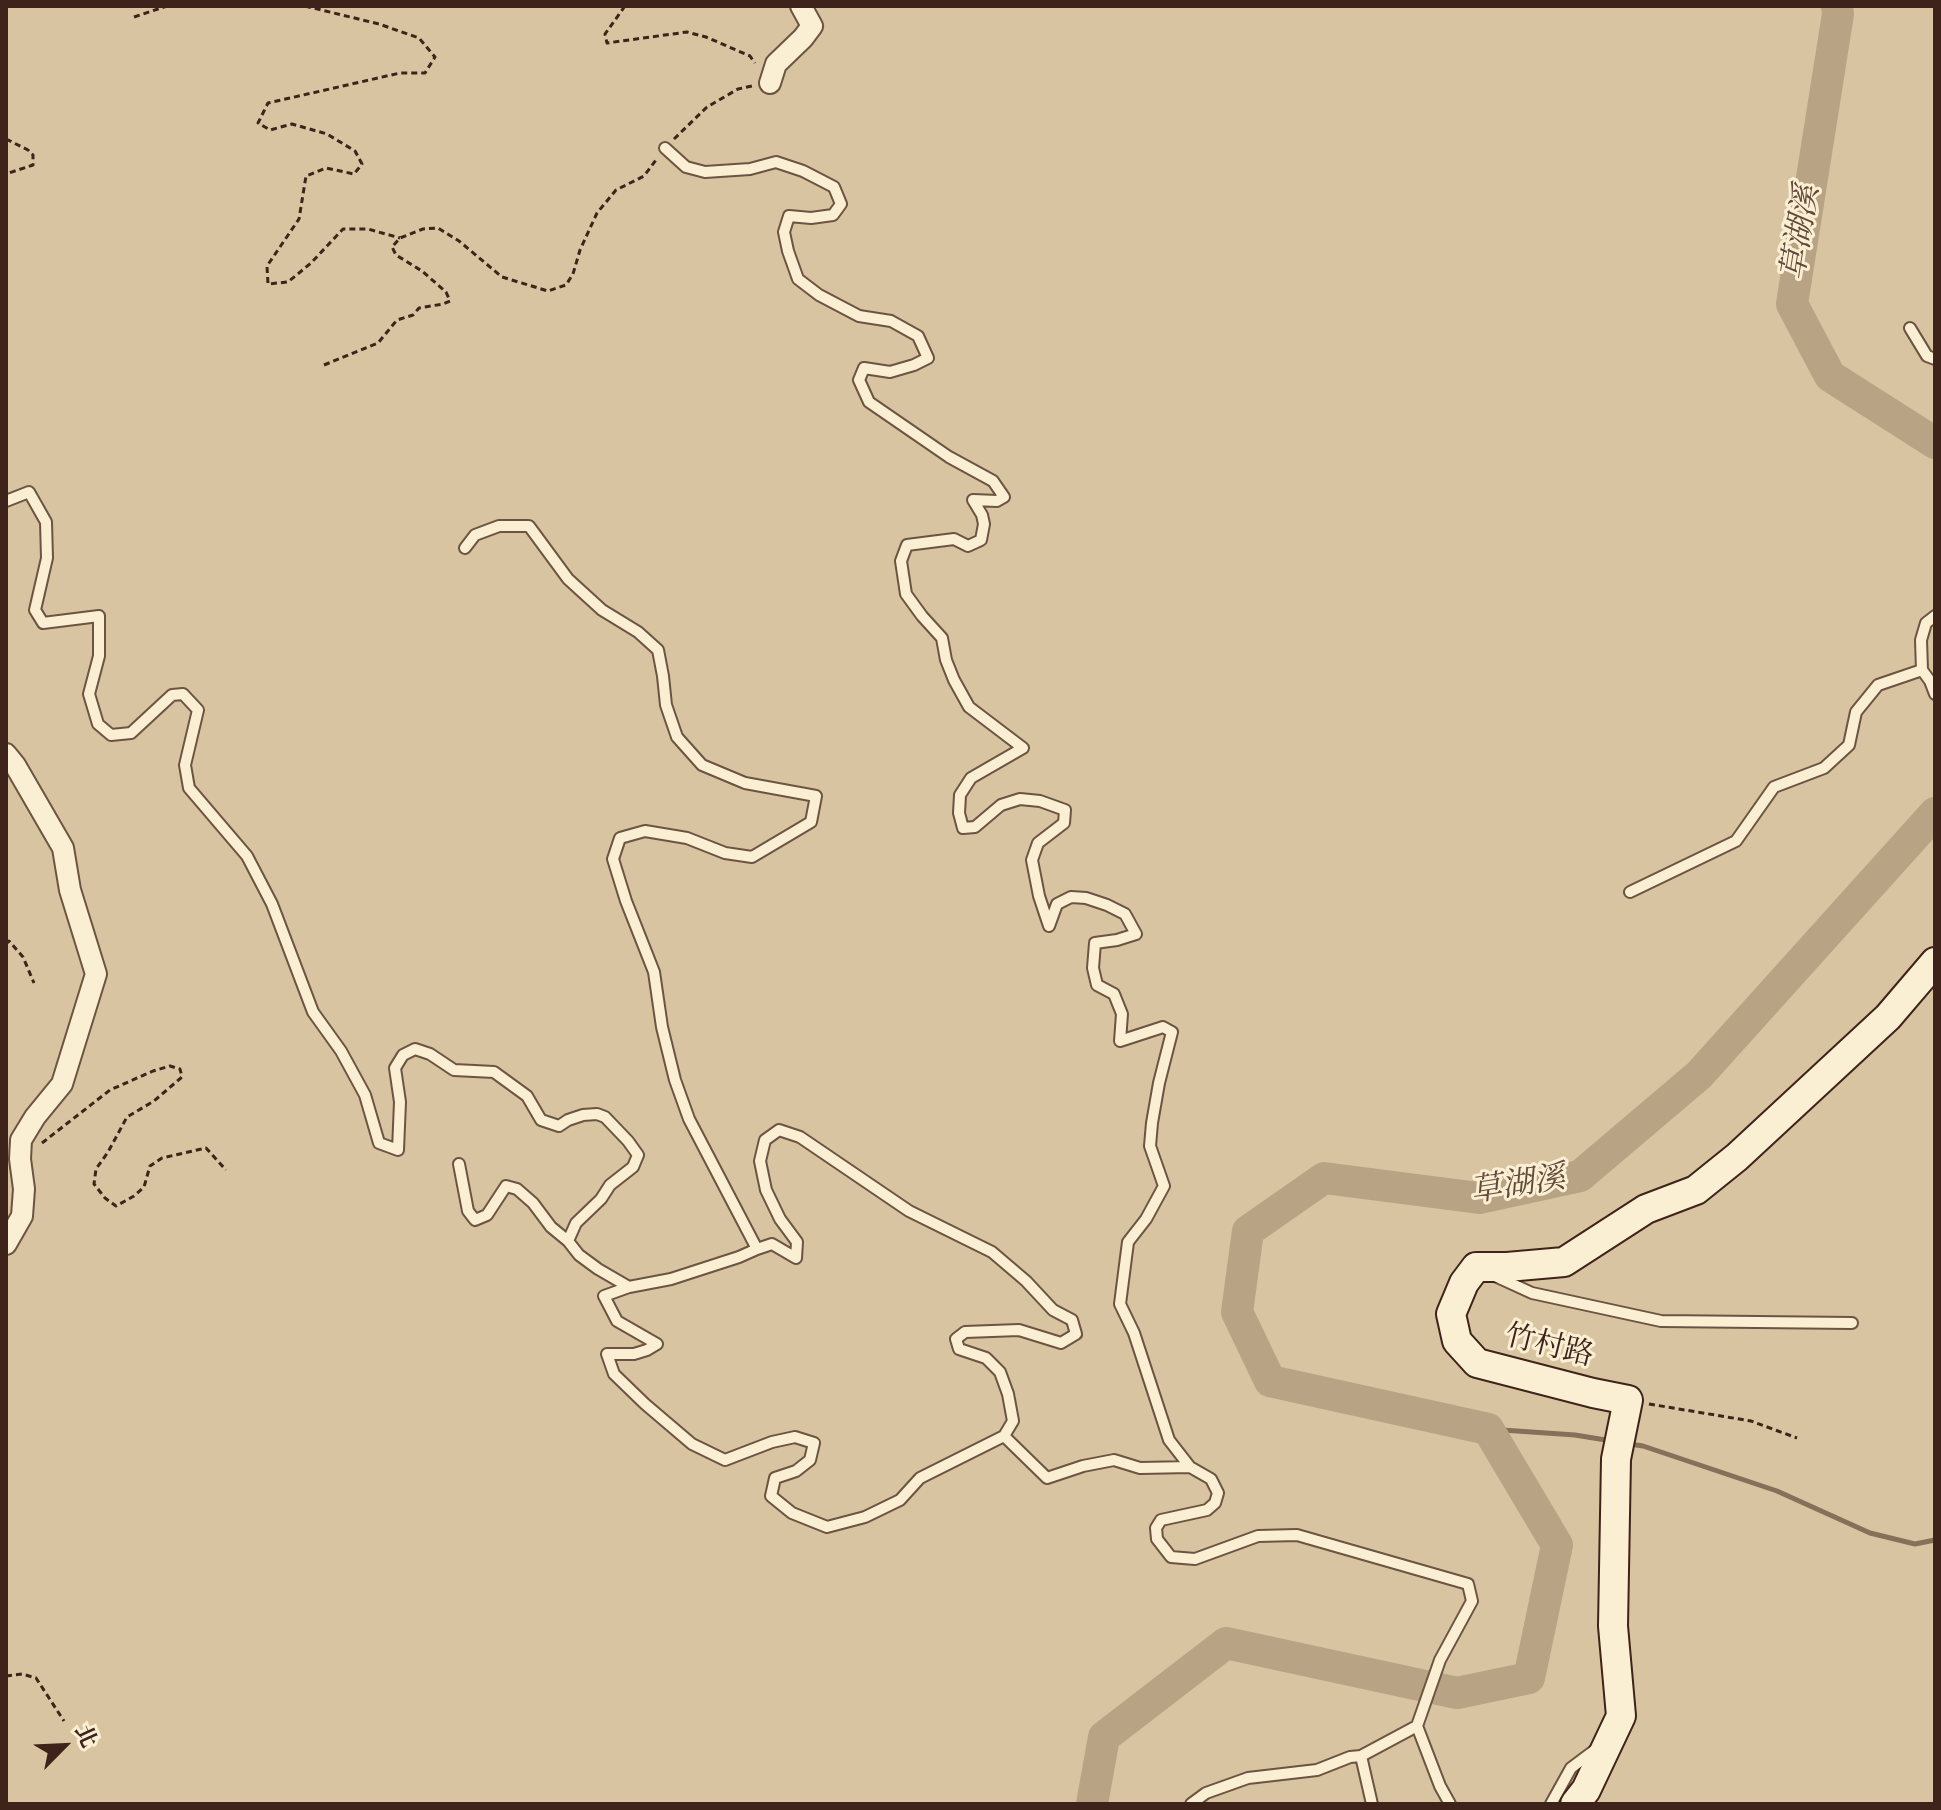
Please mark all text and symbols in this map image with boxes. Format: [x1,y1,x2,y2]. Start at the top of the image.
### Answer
water label: 草湖溪 [1776,183,1828,283]
water label: 草湖溪 [1468,1160,1568,1212]
street label: 竹村路 [1501,1319,1597,1375]
north arrow [24,1706,104,1786]
text: 北 [70,1721,102,1752]

